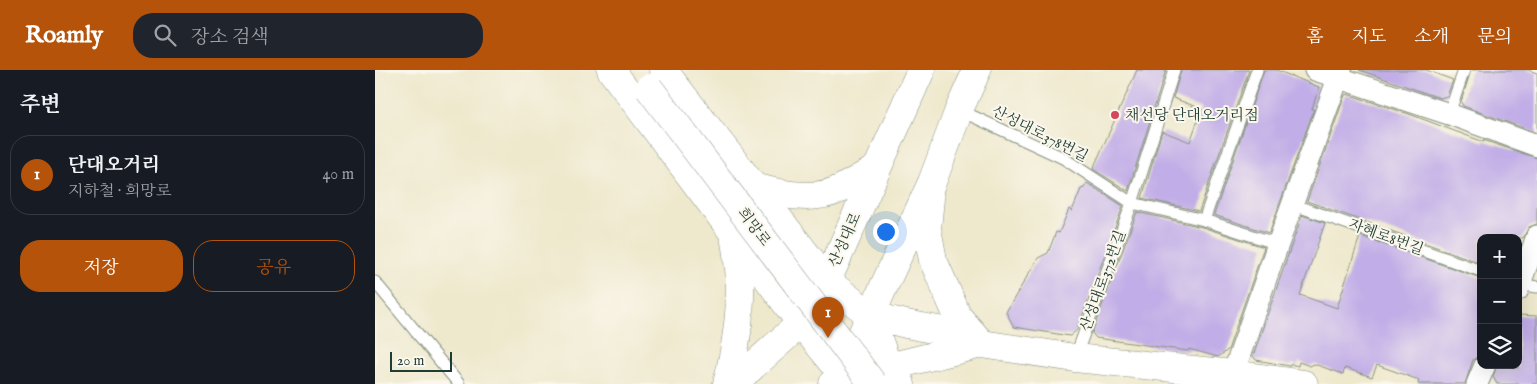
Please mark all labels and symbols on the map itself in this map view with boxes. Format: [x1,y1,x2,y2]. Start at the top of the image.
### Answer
street label: 산성대로378번길 [989,102,1091,166]
place label: 채선당 단대오거리점 [1125,106,1259,125]
marker: 채선당 단대오거리점 [1109,109,1121,121]
street label: 희망로 [733,204,775,250]
street label: 산성대로 [825,209,866,270]
street label: 자혜로8번길 [1346,215,1426,259]
your location [873,219,899,245]
street label: 산성대로372번길 [1076,228,1130,334]
pin: 1 [812,297,844,338]
scale bar [390,349,453,372]

